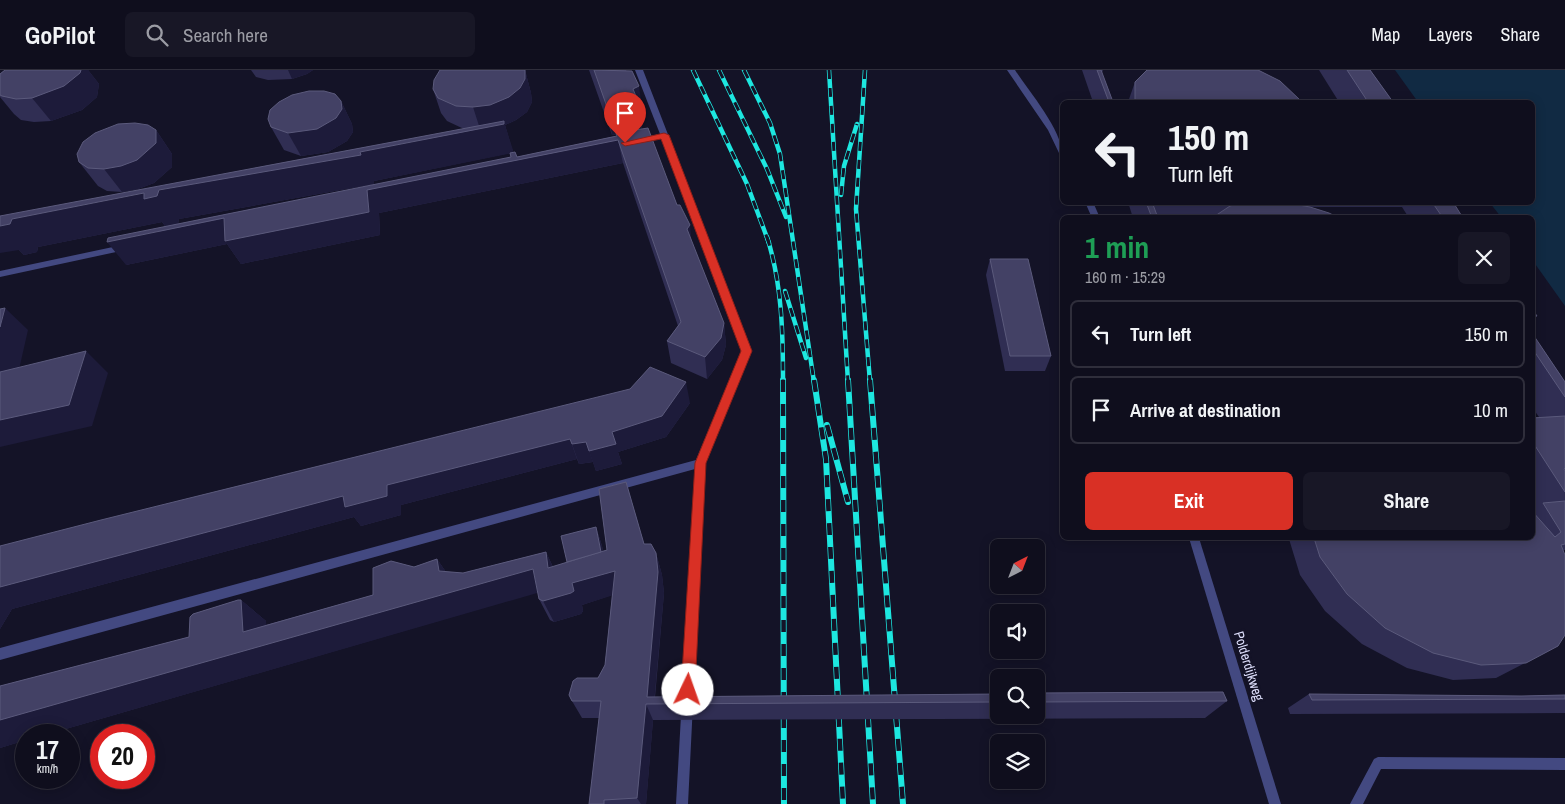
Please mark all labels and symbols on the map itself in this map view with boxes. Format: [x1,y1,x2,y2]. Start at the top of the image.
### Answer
pin [604,92,646,143]
north arrow [990,539,1045,594]
street label: Polderdijkweg [1230,629,1268,704]
position arrow [661,663,713,715]
speed limit sign: 20 [90,724,155,789]

